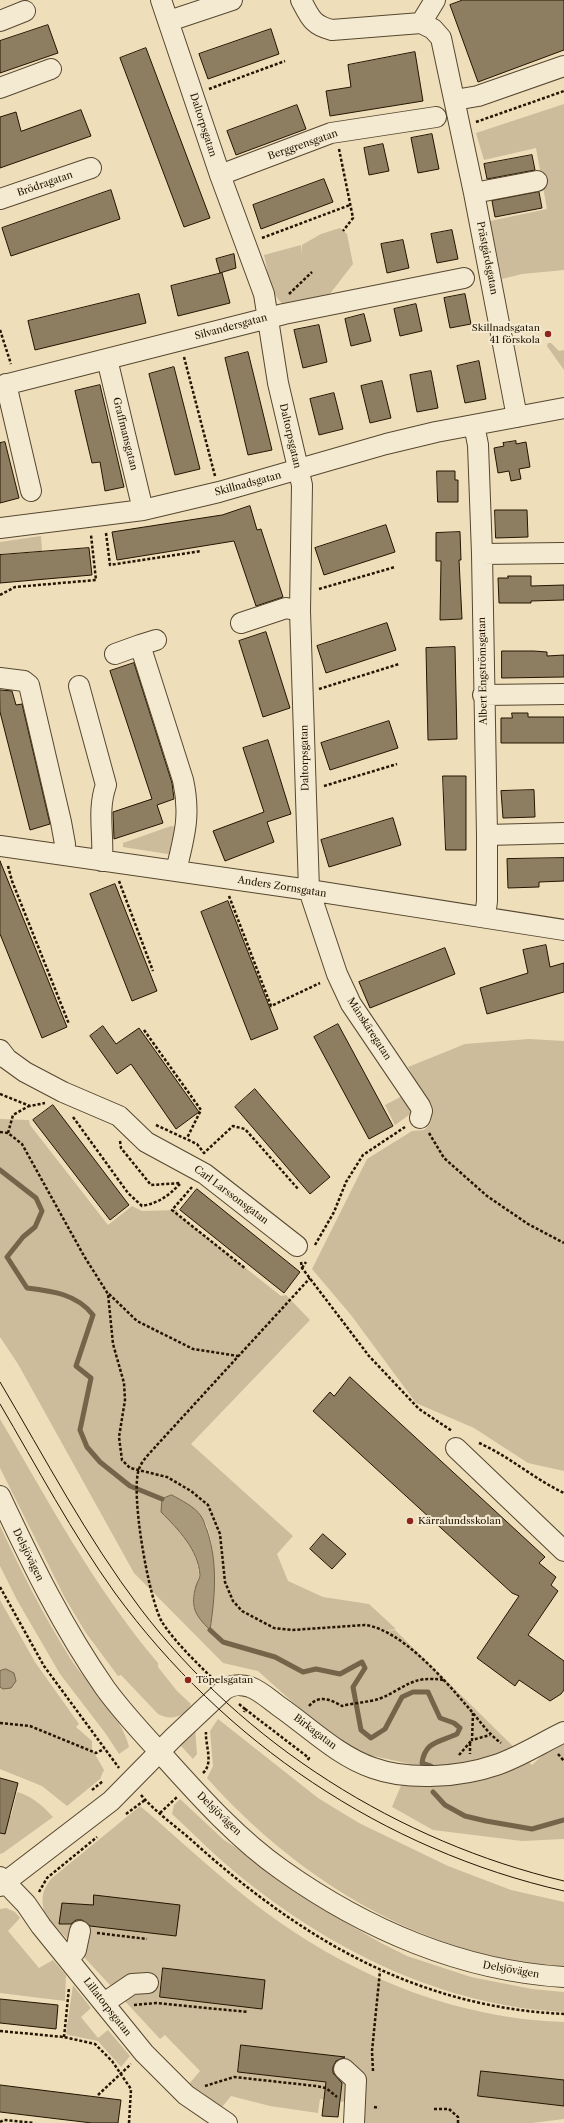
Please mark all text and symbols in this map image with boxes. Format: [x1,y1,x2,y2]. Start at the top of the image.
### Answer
street label: Daltorpsgatan [187,92,219,158]
street label: Berggrensgatan [266,127,340,163]
street label: Brödragatan [15,169,75,199]
street label: Prästgårdsgatan [474,220,500,296]
street label: Silvandersgatan [194,312,268,342]
place label: Skillnadsgatan 41 förskola [472,322,540,346]
marker: Skillnadsgatan 41 förskola [543,329,553,339]
street label: Graffmansgatan [110,396,140,472]
street label: Daltorpsgatan [277,402,303,470]
street label: Skillnadsgatan [213,469,283,499]
street label: Albert Engströmsgatan [476,617,490,725]
street label: Daltorpsgatan [298,725,312,791]
street label: Anders Zornsgatan [237,874,327,900]
street label: Månskäregatan [344,996,394,1062]
street label: Carl Larssonsgatan [191,1163,271,1227]
place label: Kärralundsskolan [418,1515,501,1527]
marker: Kärralundsskolan [405,1516,415,1526]
street label: Delsjövägen [10,1527,46,1583]
place label: Töpelsgatan [196,1674,253,1686]
marker: Töpelsgatan [183,1675,193,1685]
street label: Birkagatan [291,1712,339,1752]
street label: Delsjövägen [194,1790,244,1838]
street label: Delsjövägen [482,1959,540,1981]
street label: Lillatorpsgatan [80,1975,134,2039]

